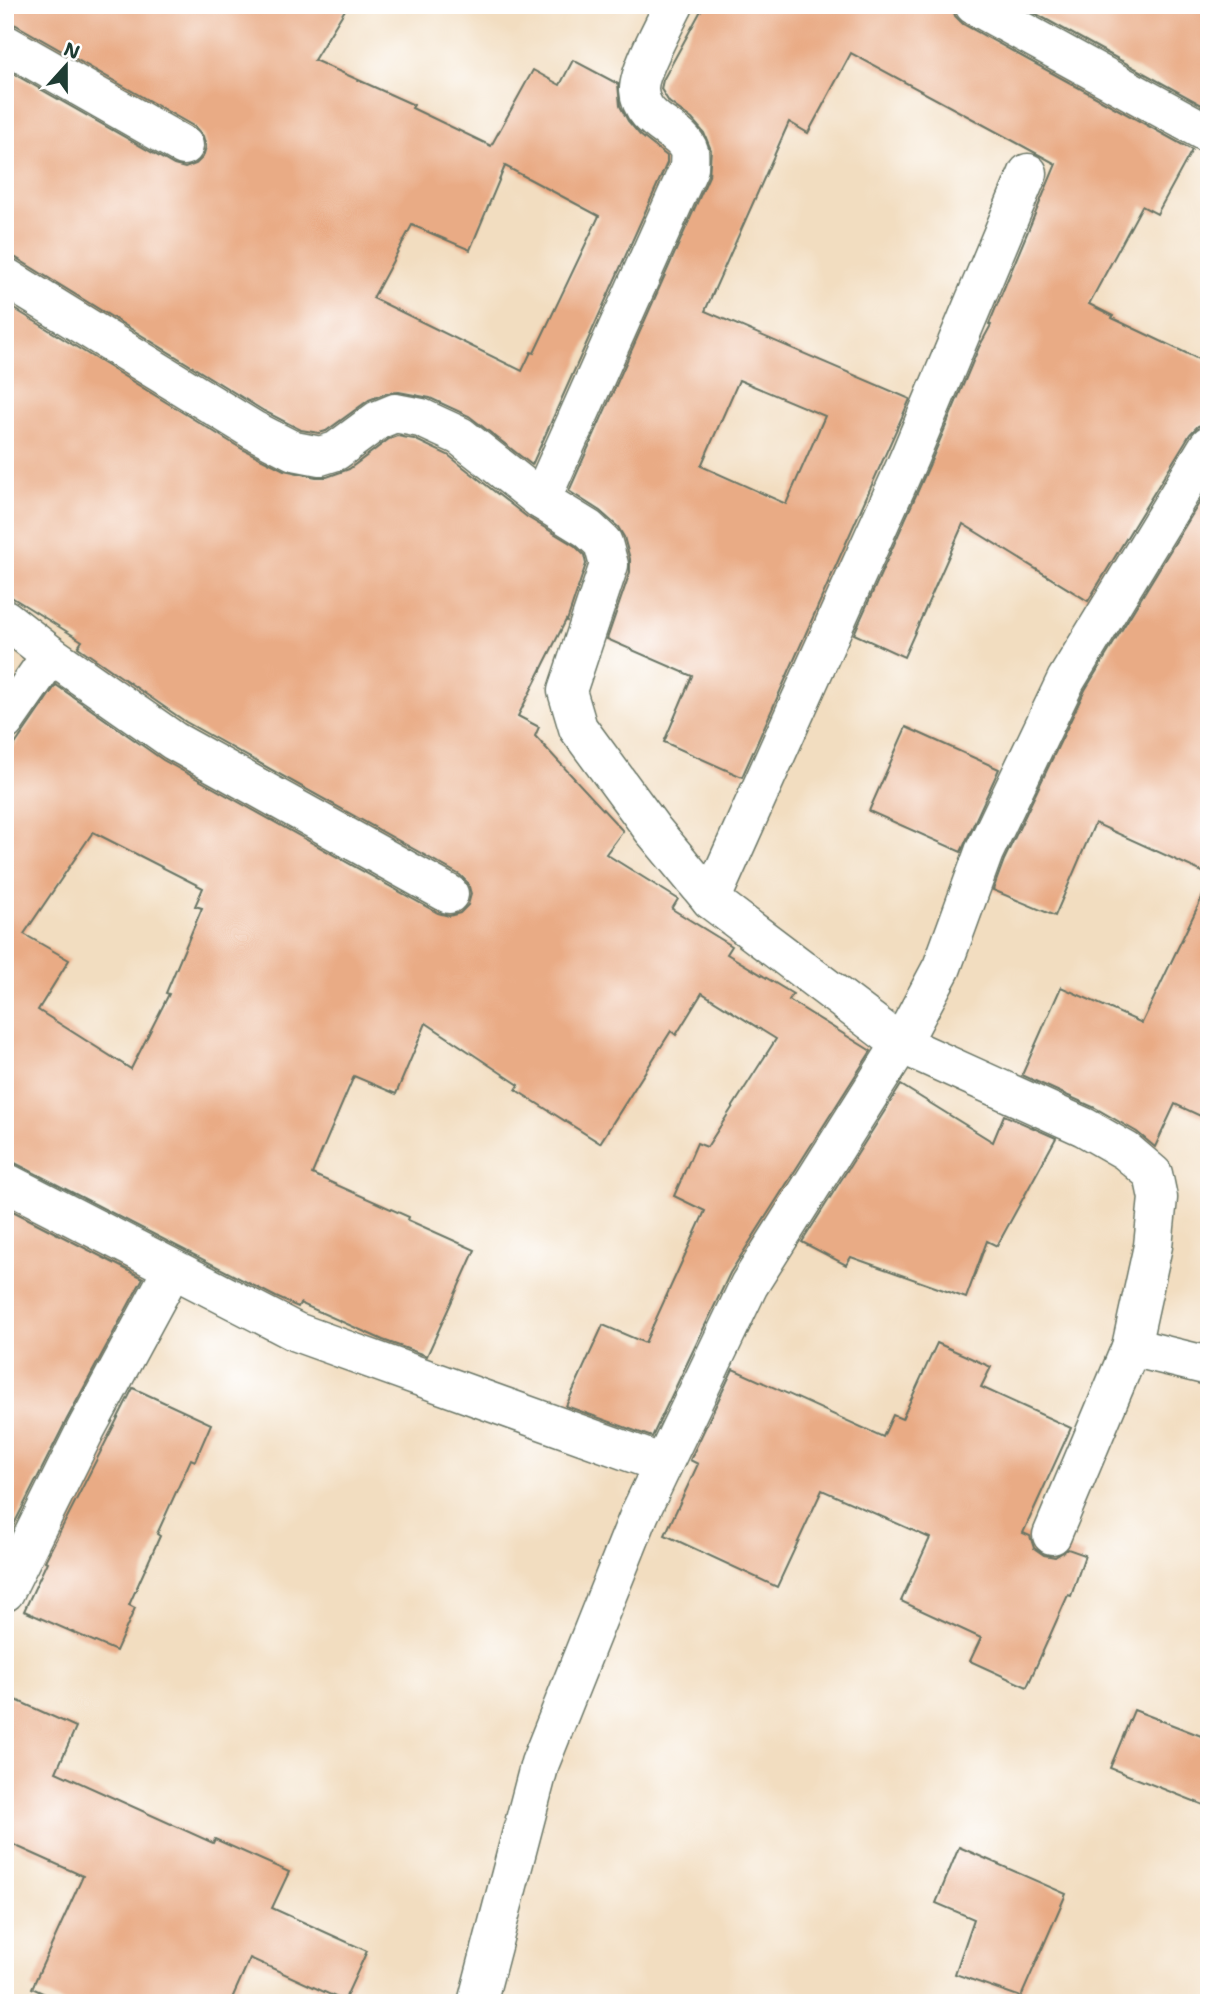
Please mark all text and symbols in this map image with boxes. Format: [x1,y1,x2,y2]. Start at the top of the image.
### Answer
north arrow [32,32,102,102]
text: N [60,36,83,65]

